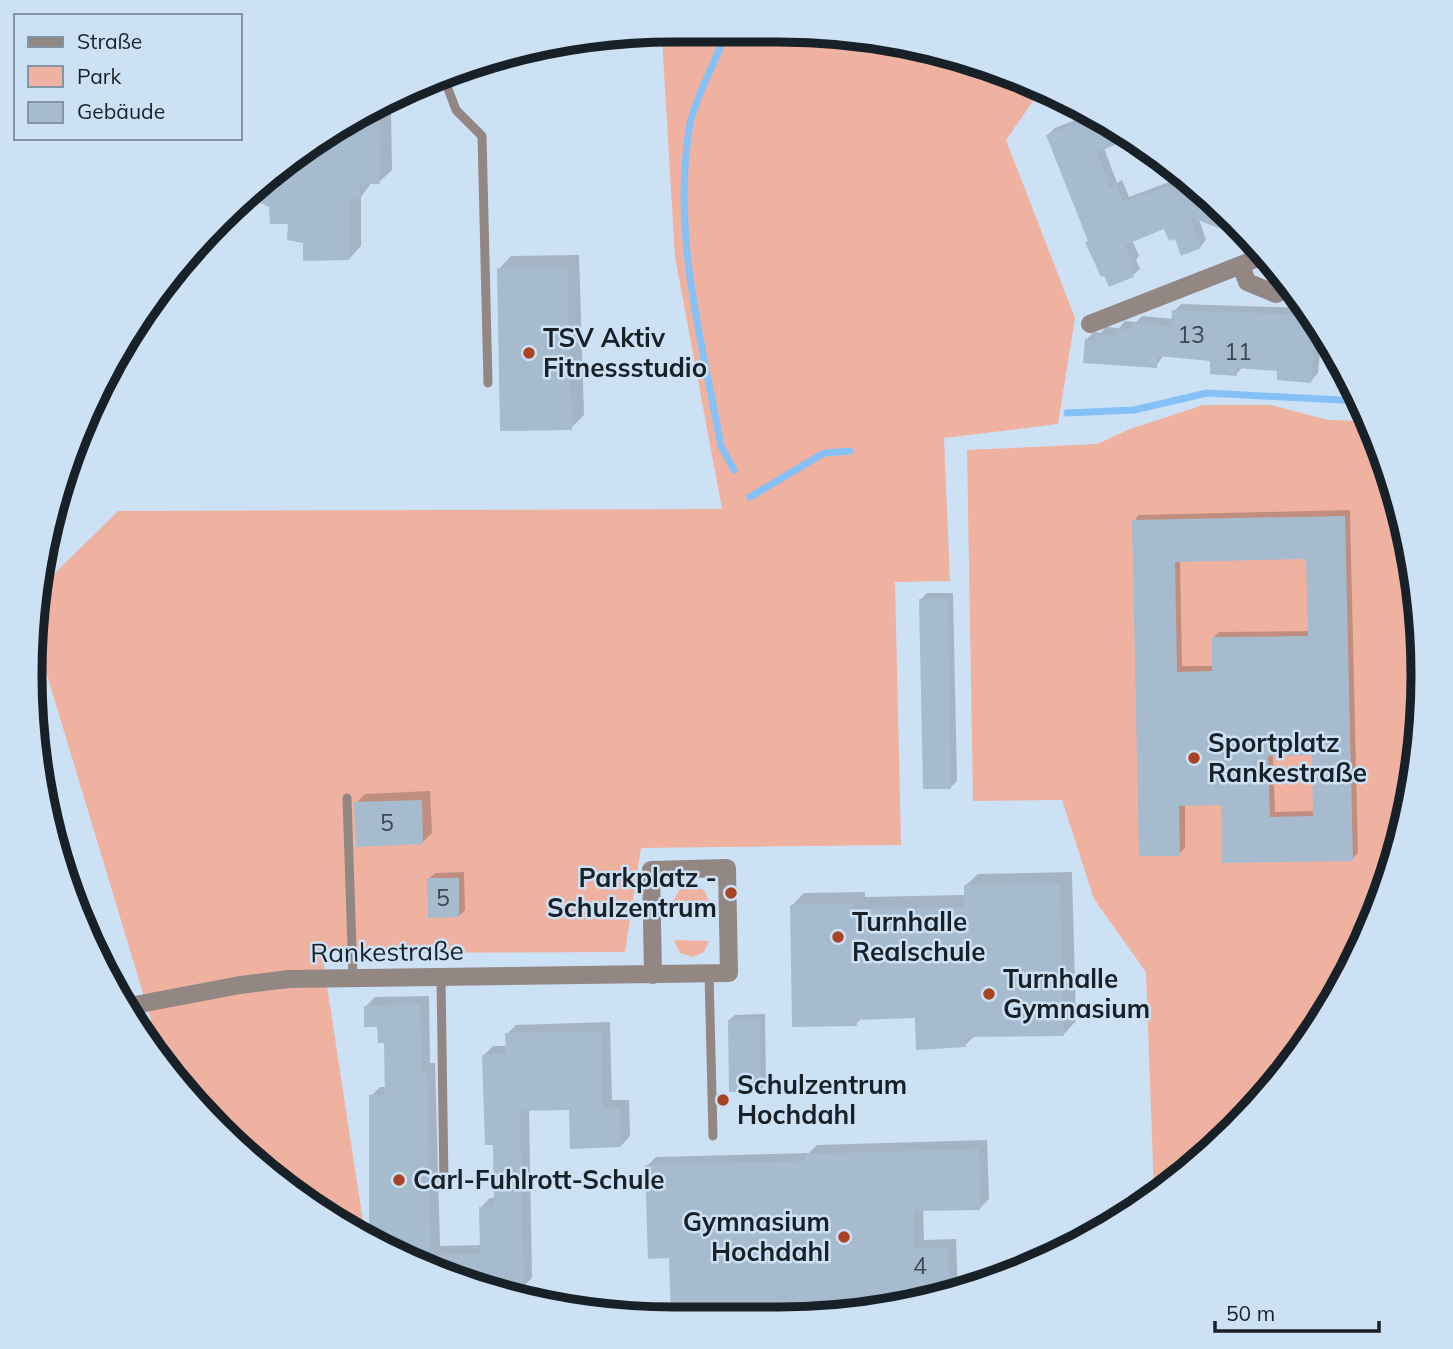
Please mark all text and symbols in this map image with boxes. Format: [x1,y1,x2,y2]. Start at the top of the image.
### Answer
legend [14,14,242,140]
text: Straße [77,28,142,54]
text: Park [77,63,121,89]
text: Gebäude [77,98,165,124]
house number: 13 [1177,320,1205,349]
place label: TSV Aktiv Fitnessstudio [543,321,707,384]
house number: 11 [1224,337,1252,366]
marker: TSV Aktiv Fitnessstudio [521,345,537,361]
place label: Sportplatz Rankestraße [1208,726,1367,789]
marker: Sportplatz Rankestraße [1186,750,1202,766]
house number: 5 [380,808,394,837]
place label: Parkplatz - Schulzentrum [547,861,717,924]
house number: 5 [436,883,450,912]
marker: Parkplatz - Schulzentrum [723,885,739,901]
place label: Turnhalle Realschule [852,905,985,968]
marker: Turnhalle Realschule [830,929,846,945]
street label: Rankestraße [310,934,464,969]
place label: Turnhalle Gymnasium [1003,962,1150,1025]
marker: Turnhalle Gymnasium [981,986,997,1002]
place label: Schulzentrum Hochdahl [737,1068,907,1131]
marker: Schulzentrum Hochdahl [715,1092,731,1108]
place label: Carl-Fuhlrott-Schule [413,1163,664,1196]
marker: Carl-Fuhlrott-Schule [391,1172,407,1188]
place label: Gymnasium Hochdahl [683,1205,830,1268]
marker: Gymnasium Hochdahl [836,1229,852,1245]
house number: 4 [913,1251,927,1280]
scale bar [1215,1290,1380,1334]
text: 50 m [1226,1300,1275,1326]

